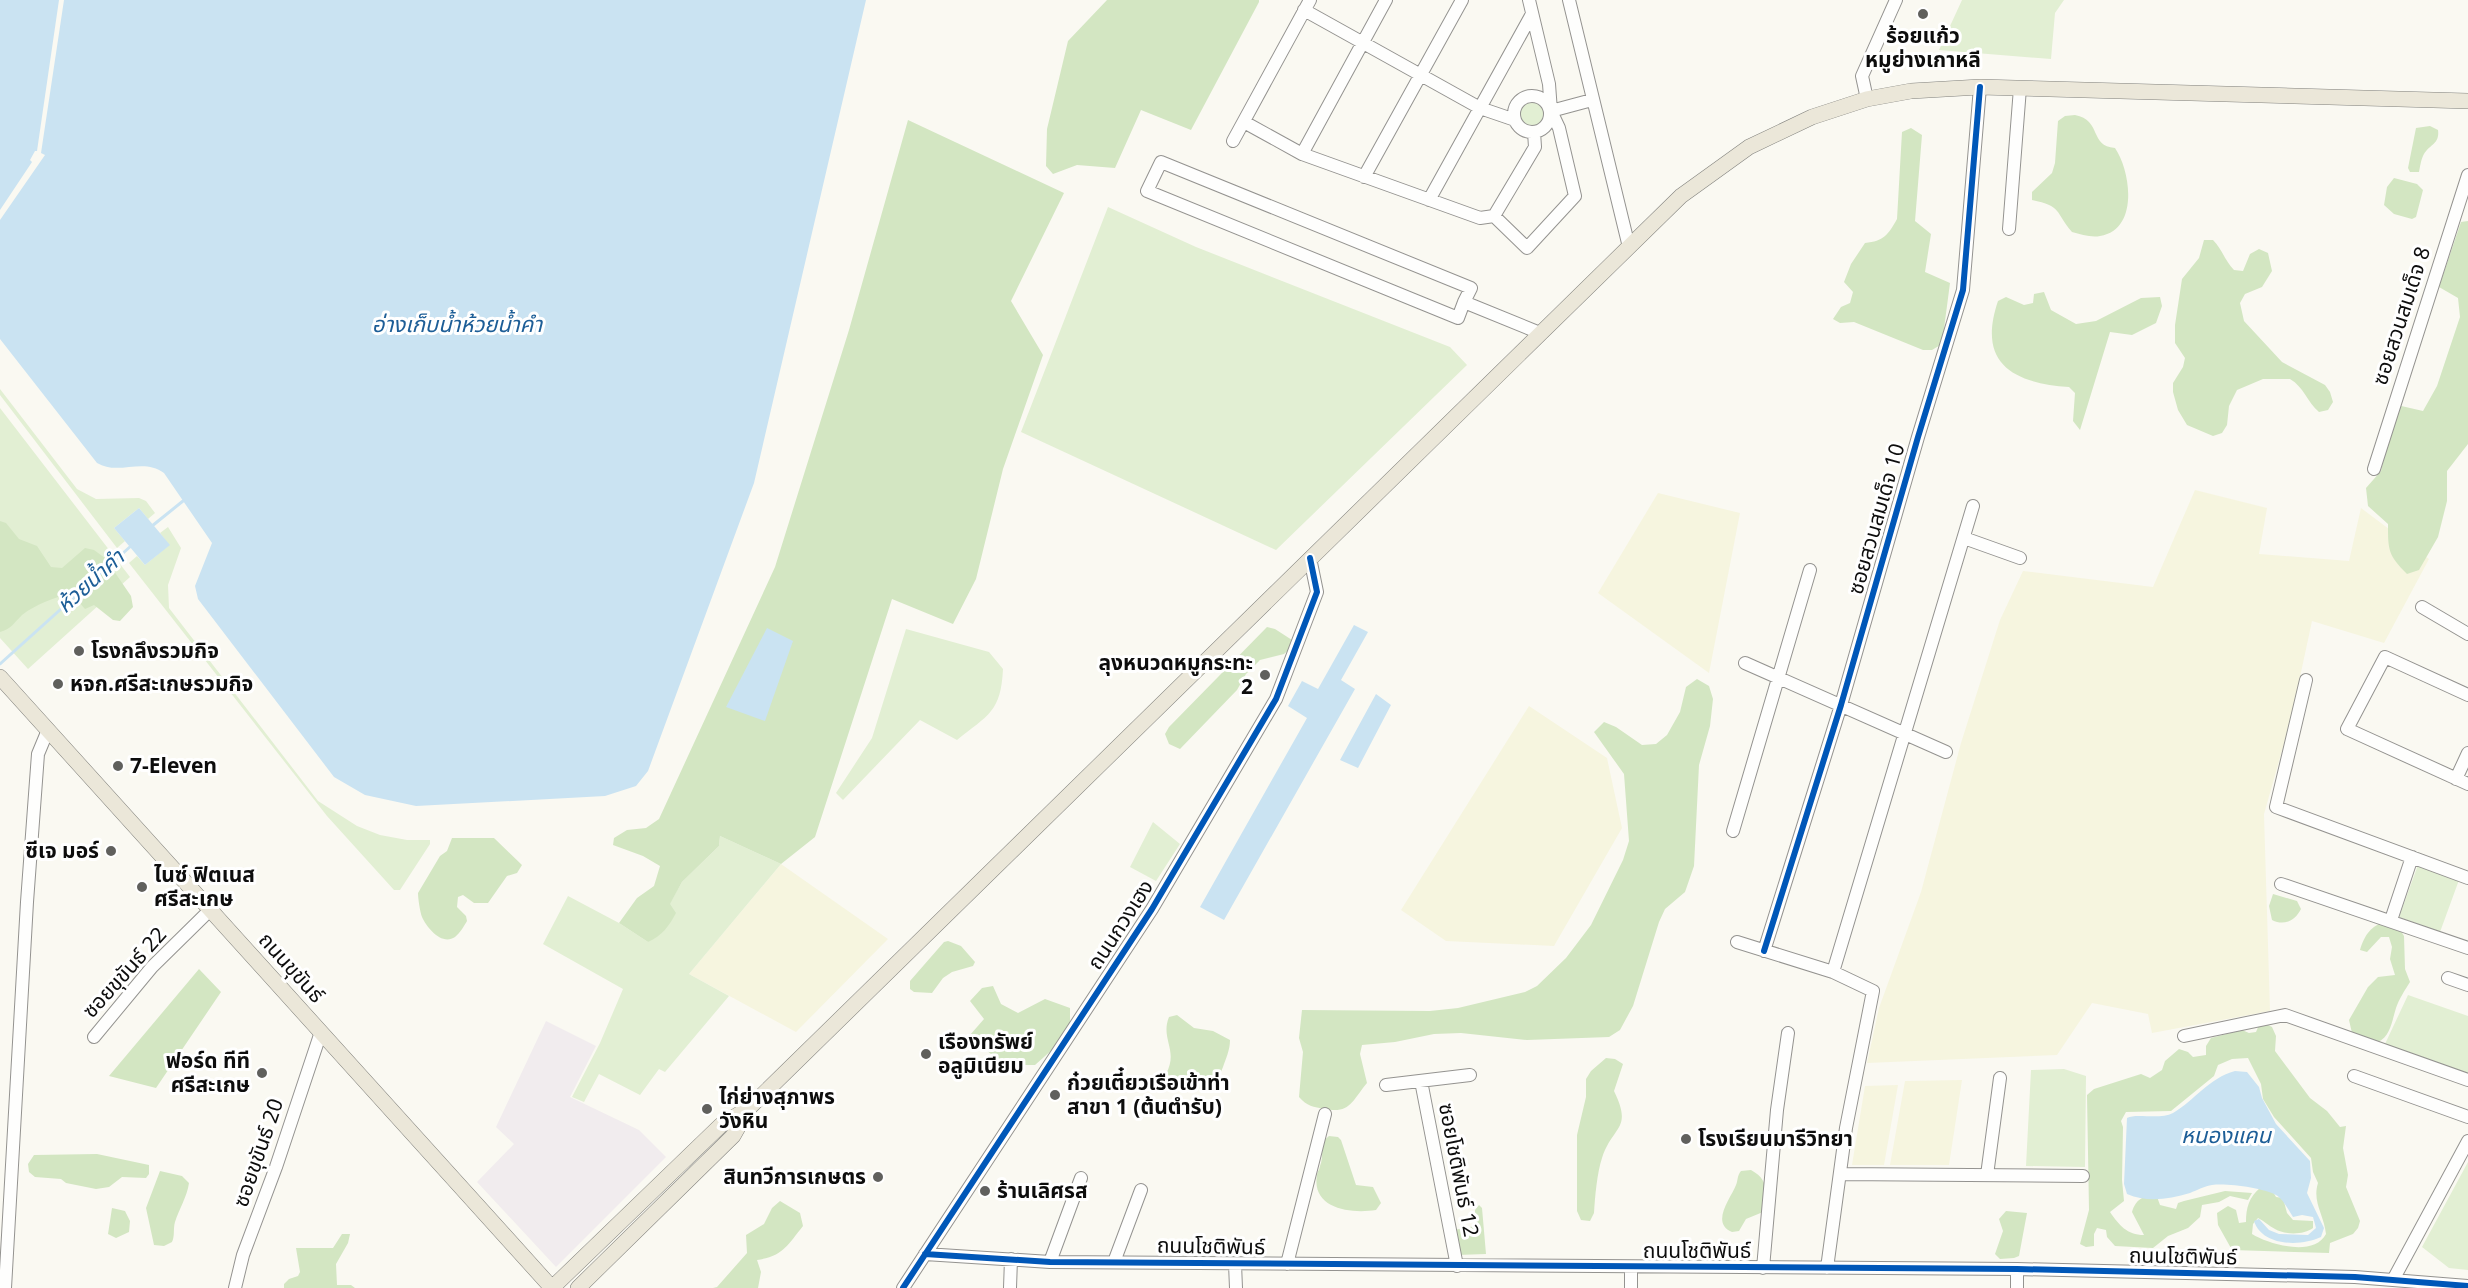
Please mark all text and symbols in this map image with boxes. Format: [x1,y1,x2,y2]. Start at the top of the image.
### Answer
marker: ร้อยแก้ว หมูย่างเกาหลี [1916,7,1930,21]
place label: ร้อยแก้ว หมูย่างเกาหลี [1865,21,1981,76]
street label: ซอยสวนสมเด็จ 8 [2365,243,2439,389]
water label: อ่างเก็บน้ำห้วยน้ำคำ [372,309,543,342]
street label: ซอยสวนสมเด็จ 10 [1841,440,1913,598]
water label: ห้วยน้ำคำ [50,542,133,622]
place label: โรงกลึงรวมกิจ [91,636,219,667]
marker: โรงกลึงรวมกิจ [72,644,86,658]
place label: ลุงหนวดหมูกระทะ 2 [1099,648,1253,703]
marker: ลุงหนวดหมูกระทะ 2 [1258,668,1272,682]
place label: หจก.ศรีสะเกษรวมกิจ [70,669,253,700]
marker: หจก.ศรีสะเกษรวมกิจ [51,677,65,691]
place label: 7-Eleven [130,751,217,782]
marker: 7-Eleven [111,759,125,773]
place label: ซีเจ มอร์ [25,836,99,867]
marker: ซีเจ มอร์ [104,844,118,858]
place label: ไนซ์ ฟิตเนส ศรีสะเกษ [154,860,255,915]
street label: ถนนกวงเฮง [1080,874,1162,976]
marker: ไนซ์ ฟิตเนส ศรีสะเกษ [135,880,149,894]
street label: ซอยขุขันธ์ 22 [76,921,174,1025]
street label: ถนนขุขันธ์ [251,926,331,1010]
place label: เรืองทรัพย์ อลูมิเนียม [938,1027,1033,1082]
place label: ฟอร์ด ทีที ศรีสะเกษ [166,1046,250,1101]
marker: เรืองทรัพย์ อลูมิเนียม [919,1047,933,1061]
marker: ฟอร์ด ทีที ศรีสะเกษ [255,1066,269,1080]
place label: ก๋วยเตี๋ยวเรือเข้าท่า สาขา 1 (ต้นตำรับ) [1067,1067,1230,1123]
place label: ไก่ย่างสุภาพร วังหิน [719,1082,835,1137]
marker: ก๋วยเตี๋ยวเรือเข้าท่า สาขา 1 (ต้นตำรับ) [1048,1088,1062,1102]
street label: ซอยขุขันธ์ 20 [226,1095,292,1211]
street label: ซอยโชติพันธ์ 12 [1430,1100,1486,1240]
marker: ไก่ย่างสุภาพร วังหิน [700,1102,714,1116]
water label: หนองแคน [2181,1120,2273,1153]
place label: โรงเรียนมารีวิทยา [1698,1124,1853,1155]
marker: โรงเรียนมารีวิทยา [1679,1132,1693,1146]
place label: สินทวีการเกษตร [723,1162,866,1193]
marker: สินทวีการเกษตร [871,1170,885,1184]
place label: ร้านเลิศรส [997,1176,1088,1207]
marker: ร้านเลิศรส [978,1184,992,1198]
street label: ถนนโชติพันธ์ [1157,1231,1266,1263]
street label: ถนนโชติพันธ์ [1643,1236,1752,1267]
street label: ถนนโชติพันธ์ [2129,1241,2238,1273]

